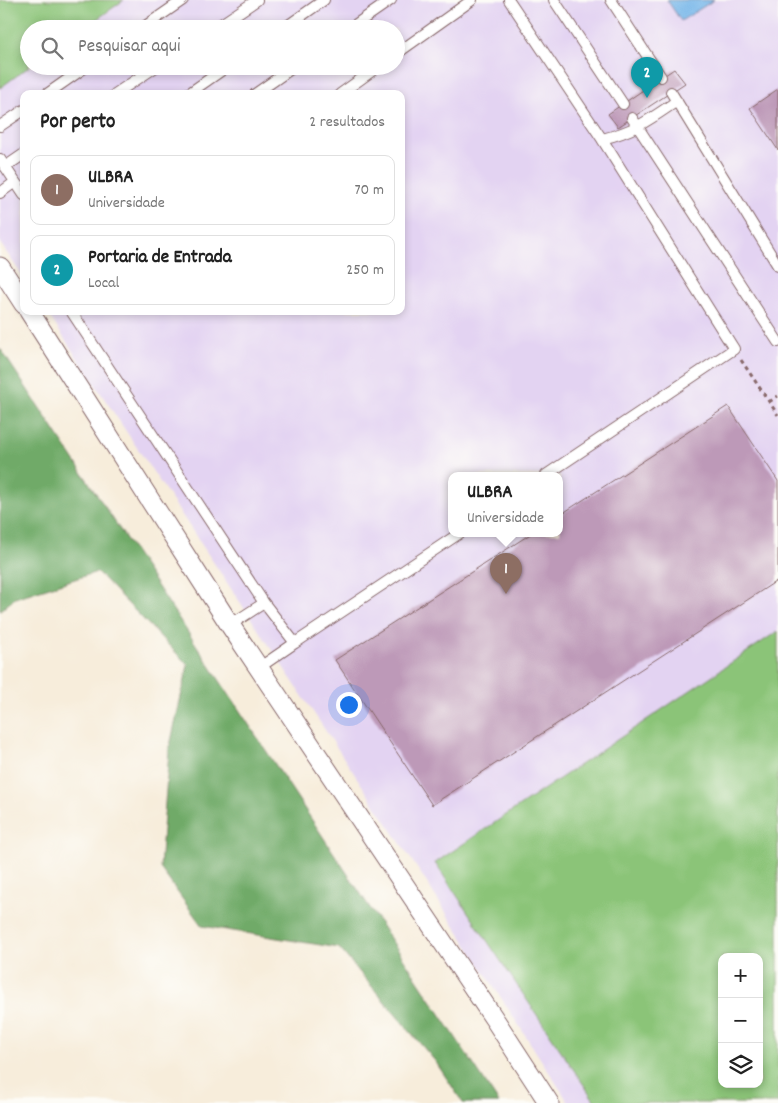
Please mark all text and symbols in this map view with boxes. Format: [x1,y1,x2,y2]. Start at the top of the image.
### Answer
search box [20,20,405,75]
icon: search [38,34,66,62]
text: Pesquisar aqui [78,34,180,61]
pin: 2 [631,57,663,98]
text: Por perto [40,108,115,138]
text: 2 resultados [309,111,385,134]
text: ULBRA [88,165,134,192]
text: 1 [55,179,59,202]
text: 70 m [354,179,384,202]
text: Universidade [88,192,165,215]
text: Portaria de Entrada [88,245,232,272]
text: 2 [54,259,61,282]
text: 250 m [346,259,384,282]
text: Local [88,272,119,295]
popup [448,472,563,537]
text: ULBRA [467,480,513,507]
text: Universidade [467,507,544,530]
pin: 1 [490,553,522,594]
your location [336,692,362,718]
map controls [718,953,763,1088]
button: + [718,953,763,998]
button: − [718,998,763,1043]
button: layers [718,1043,763,1088]

